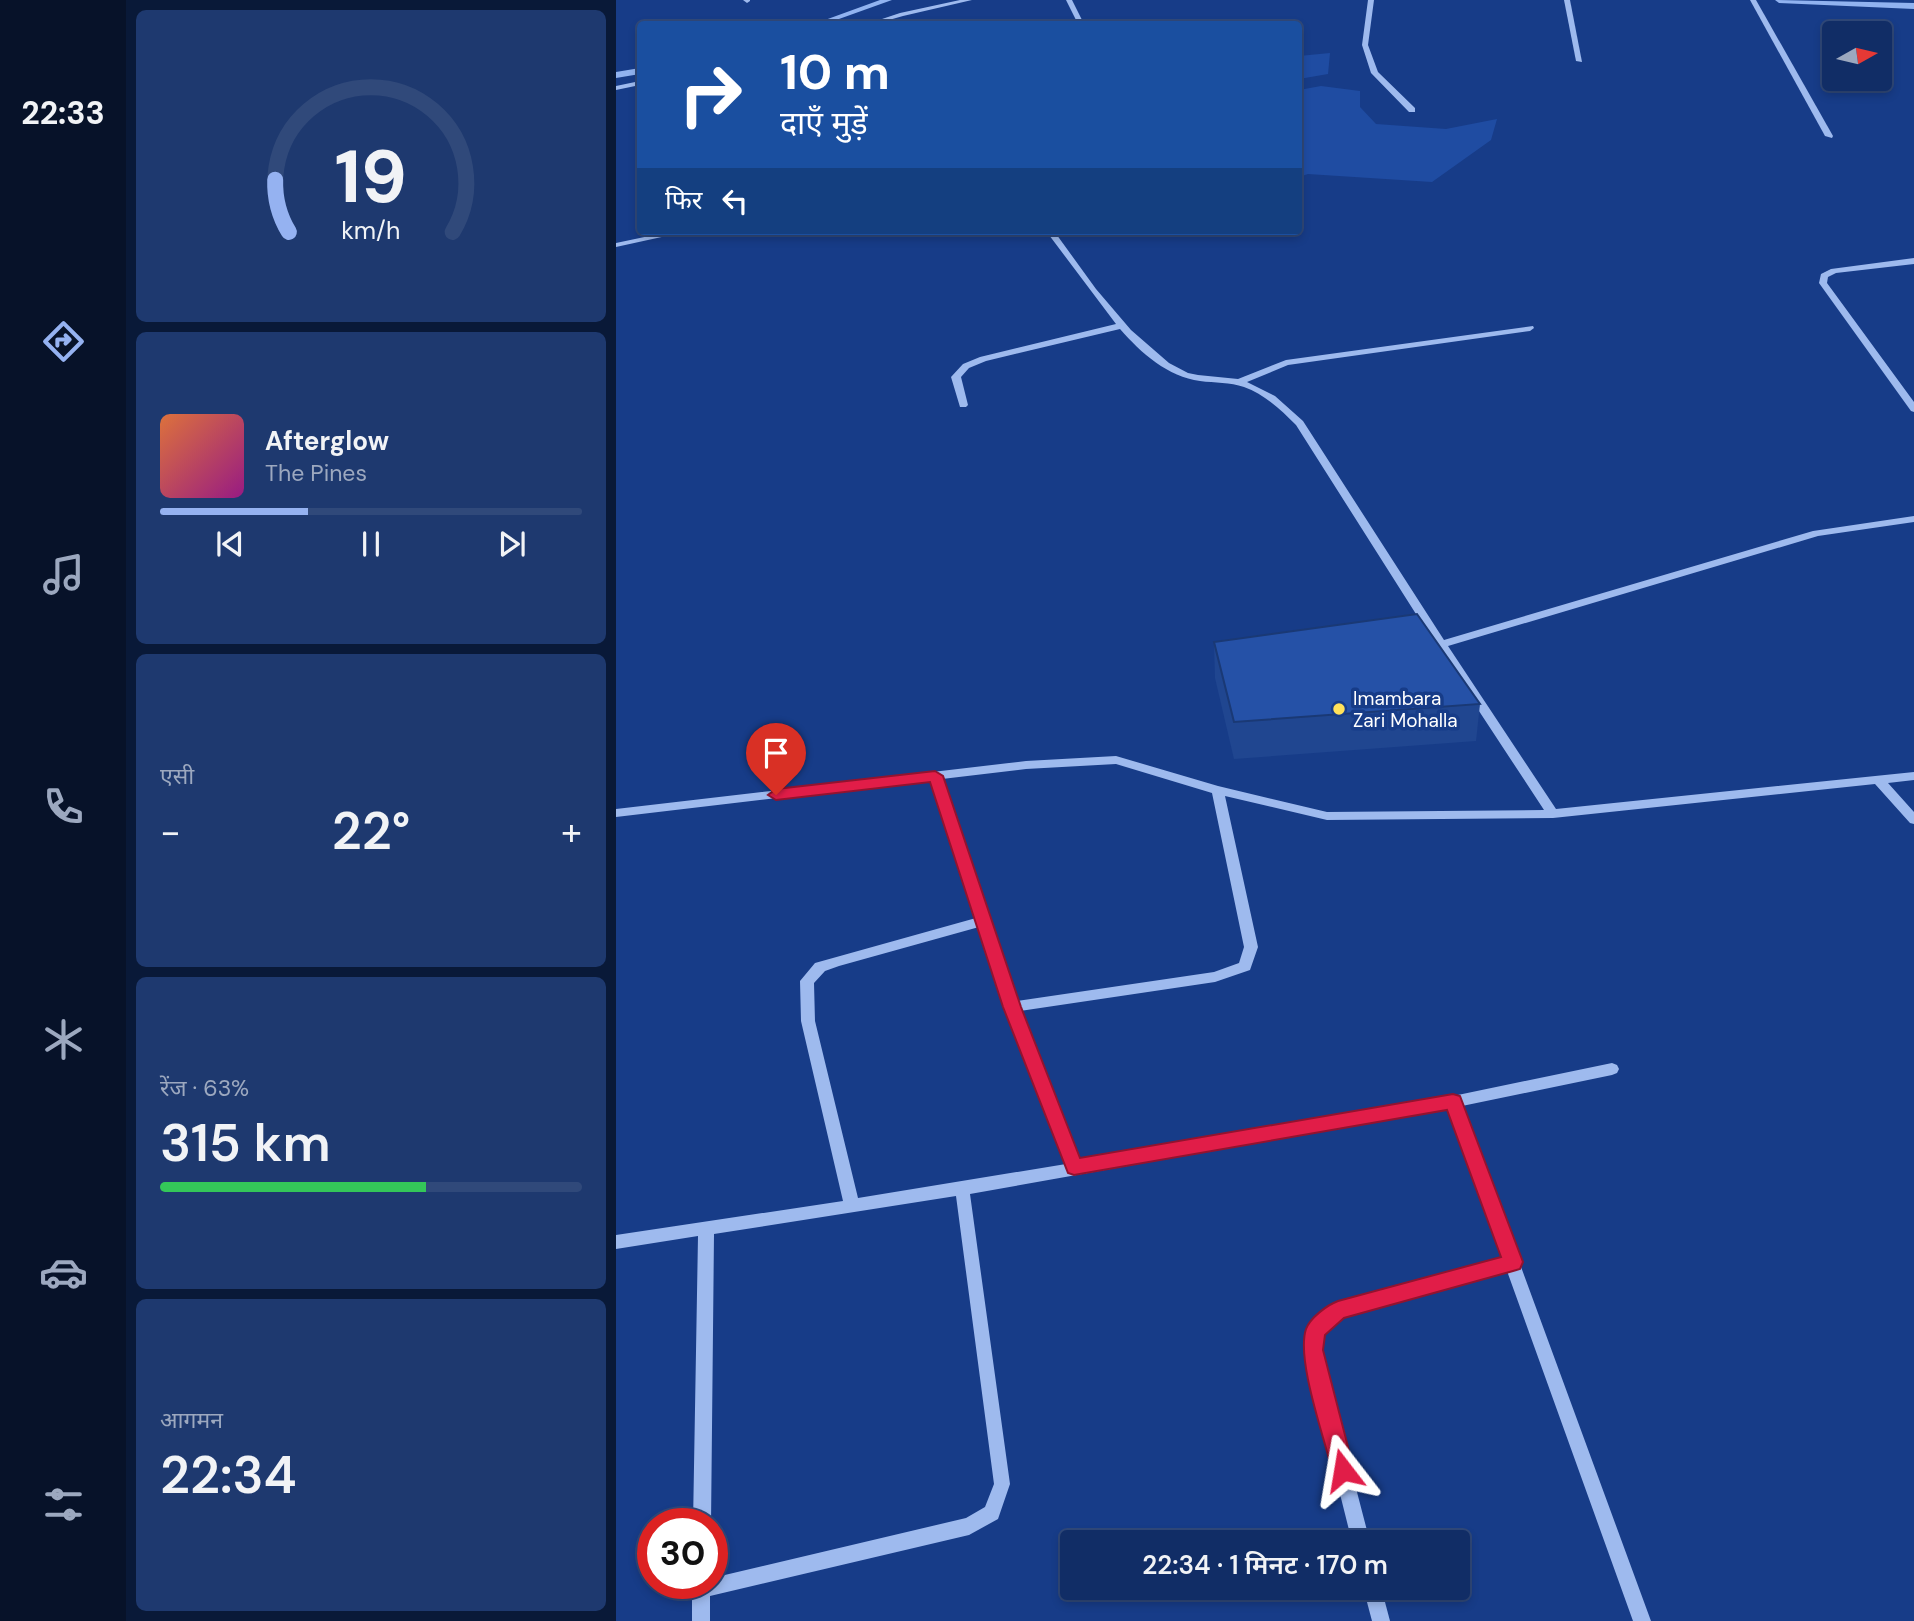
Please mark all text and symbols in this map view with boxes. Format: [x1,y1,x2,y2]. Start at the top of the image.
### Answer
north arrow [1822,21,1892,91]
map controls [1822,21,1892,91]
text: 10 m [780,40,890,104]
icon: right [665,49,756,140]
text: 22:33 [21,92,105,134]
text: दाएँ मुड़ें [780,102,868,144]
text: 19 [335,130,407,225]
icon: left [716,182,754,220]
text: फिर [665,183,702,217]
text: km/h [341,214,401,247]
icon: directions [39,317,88,366]
text: Afterglow [265,424,389,458]
text: The Pines [265,458,367,488]
icon: previous [211,525,249,563]
icon: pause [352,525,390,563]
icon: next [493,525,531,563]
icon: music [39,550,88,599]
place label: Imambara Zari Mohalla [1353,686,1458,733]
marker: Imambara Zari Mohalla [1331,701,1347,717]
pin [746,723,806,795]
icon: arrive [757,734,795,772]
text: एसी [160,761,194,791]
icon: phone [39,782,88,831]
text: 22° [332,797,410,865]
text: − [160,807,181,857]
text: + [561,807,582,857]
icon: climate [39,1015,88,1064]
text: रेंज · 63% [160,1073,249,1103]
text: 315 km [160,1109,331,1177]
icon: car [39,1248,88,1297]
text: आगमन [160,1405,223,1435]
position arrow [1306,1433,1380,1507]
text: 22:34 [160,1441,297,1509]
icon: filters [39,1480,88,1529]
speed limit sign: 30 [637,1508,728,1599]
text: 22:34 · 1 मिनट · 170 m [1142,1548,1388,1582]

